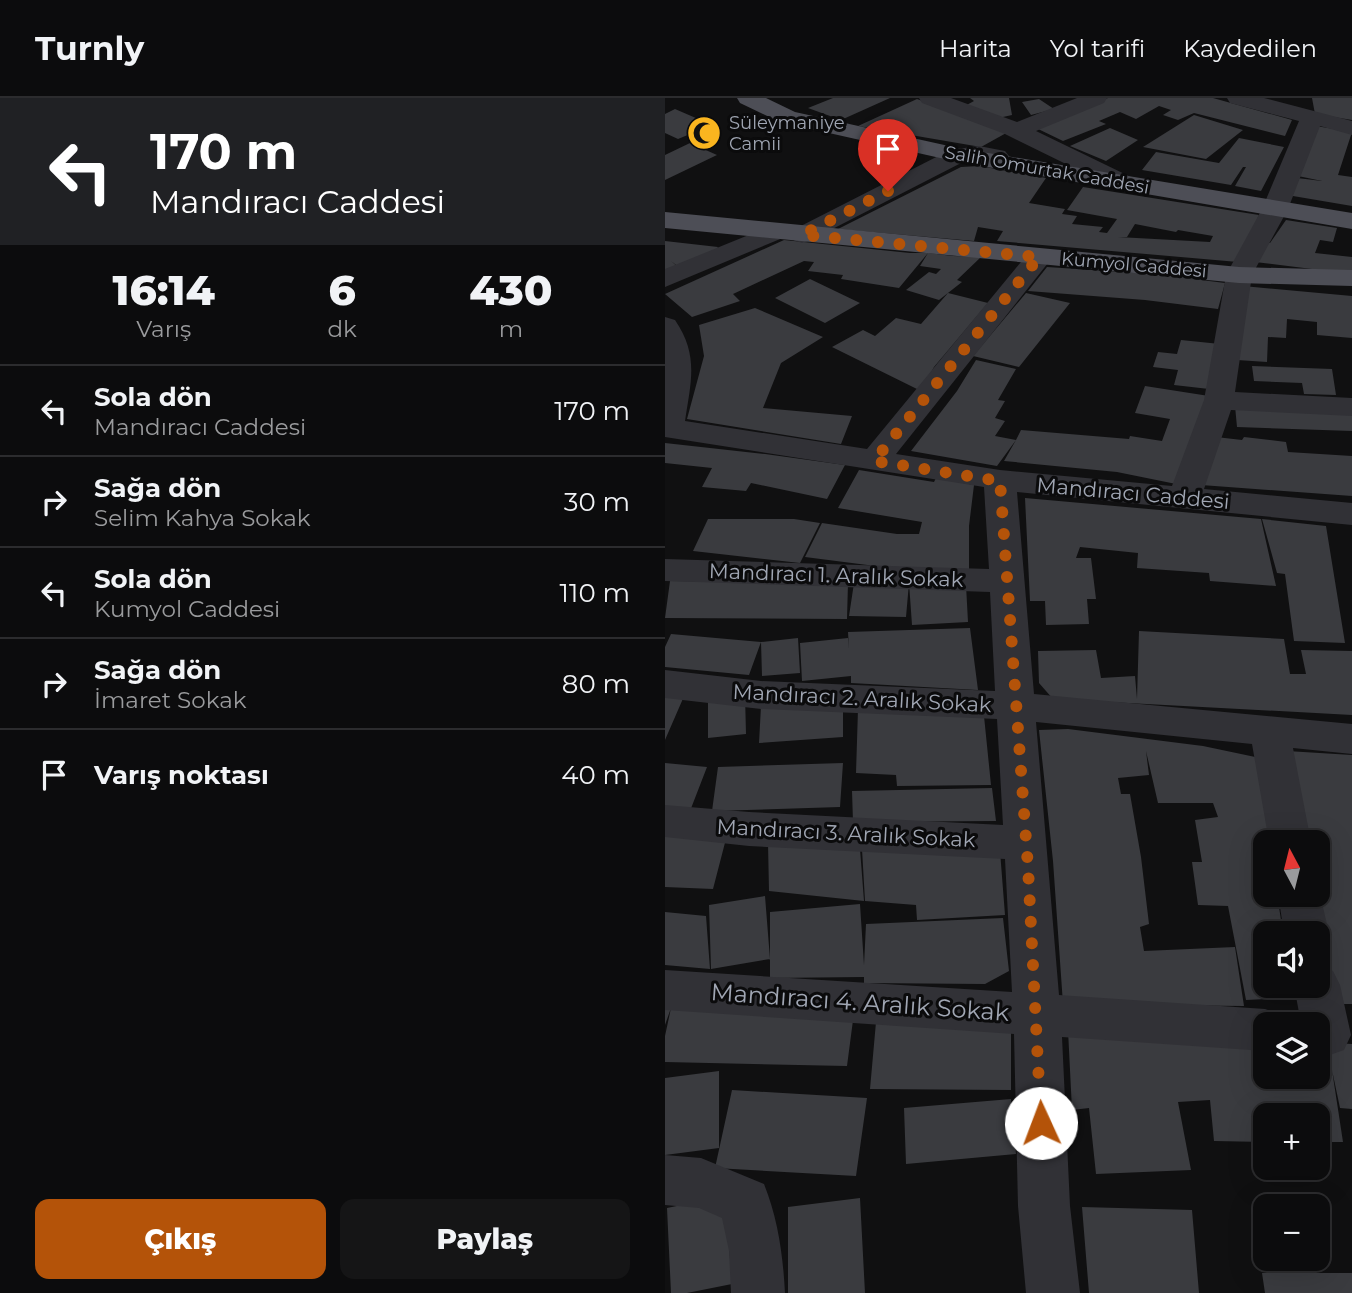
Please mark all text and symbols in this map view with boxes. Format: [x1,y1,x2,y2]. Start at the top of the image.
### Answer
text: Turnly [35,28,144,68]
text: Harita [939,34,1012,63]
text: Yol tarifi [1050,34,1145,63]
text: Kaydedilen [1183,34,1317,63]
place label: Süleymaniye Camii [729,112,845,155]
mosque icon: Süleymaniye Camii [685,114,723,152]
pin [858,119,918,191]
text: 170 m [150,122,297,181]
icon: left [35,126,126,217]
icon: arrive [869,130,907,168]
street label: Salih Omurtak Caddesi [943,141,1151,199]
text: Mandıracı Caddesi [150,182,445,221]
street label: Kumyol Caddesi [1060,248,1208,282]
text: 16:14 [112,264,215,316]
text: 6 [328,264,356,316]
text: 430 [469,264,553,316]
text: Varış [136,315,191,343]
text: dk [327,315,357,343]
text: m [499,315,523,343]
text: Sola dön [94,381,212,413]
icon: left [35,392,73,430]
text: 170 m [554,395,630,427]
text: Mandıracı Caddesi [94,413,306,441]
text: Sağa dön [94,472,221,504]
street label: Mandıracı Caddesi [1035,472,1231,514]
icon: right [35,483,73,521]
text: 30 m [564,486,630,518]
text: Selim Kahya Sokak [94,504,311,532]
street label: Mandıracı 1. Aralık Sokak [708,558,964,592]
text: Sola dön [94,563,212,595]
icon: left [35,574,73,612]
text: 110 m [560,577,630,609]
text: Kumyol Caddesi [94,595,280,623]
text: Sağa dön [94,654,221,686]
icon: right [35,665,73,703]
text: 80 m [562,668,630,700]
street label: Mandıracı 2. Aralık Sokak [732,679,993,717]
text: İmaret Sokak [94,686,247,714]
icon: arrive [35,756,73,794]
text: Varış noktası [94,759,269,791]
text: 40 m [561,759,630,791]
street label: Mandıracı 3. Aralık Sokak [716,814,976,852]
north arrow [1253,830,1330,906]
map controls [1253,830,1330,1271]
button: sound [1253,921,1330,998]
street label: Mandıracı 4. Aralık Sokak [710,977,1011,1027]
button: layers [1253,1012,1330,1089]
position arrow [1004,1086,1078,1160]
button: + [1253,1103,1330,1180]
button: − [1253,1194,1330,1271]
button: Çıkış [35,1199,326,1279]
button: Paylaş [340,1199,630,1279]

